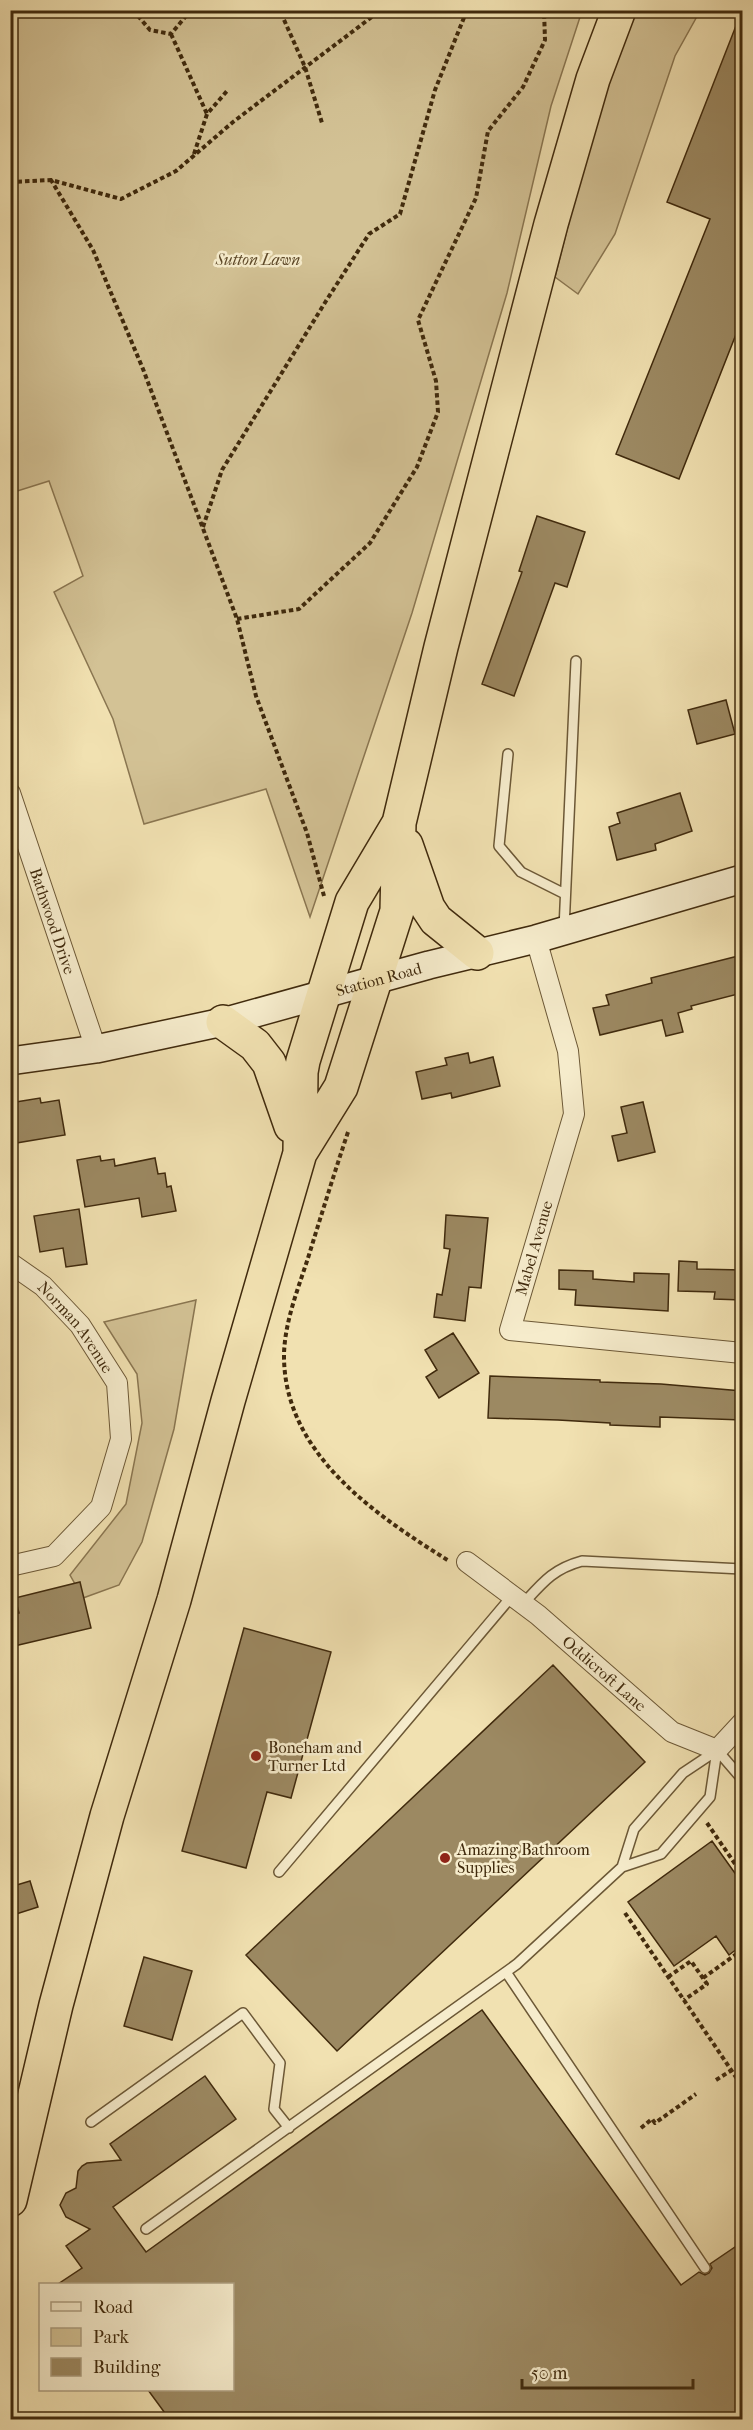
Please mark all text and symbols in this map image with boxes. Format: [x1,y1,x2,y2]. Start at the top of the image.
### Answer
park label: Sutton Lawn [215,250,300,269]
street label: Bathwood Drive [26,865,80,977]
street label: Station Road [334,958,424,1000]
street label: Mabel Avenue [511,1198,557,1298]
street label: Norman Avenue [34,1277,118,1376]
street label: Oddicroft Lane [559,1631,651,1715]
place label: Boneham and Turner Ltd [268,1738,362,1775]
marker: Boneham and Turner Ltd [249,1749,263,1763]
place label: Amazing Bathroom Supplies [456,1840,591,1877]
marker: Amazing Bathroom Supplies [438,1851,452,1865]
legend [39,2283,234,2391]
text: Road [93,2297,133,2318]
text: Park [93,2327,130,2348]
scale bar [522,2352,693,2390]
text: Building [93,2357,161,2378]
text: 50 m [531,2363,568,2384]

